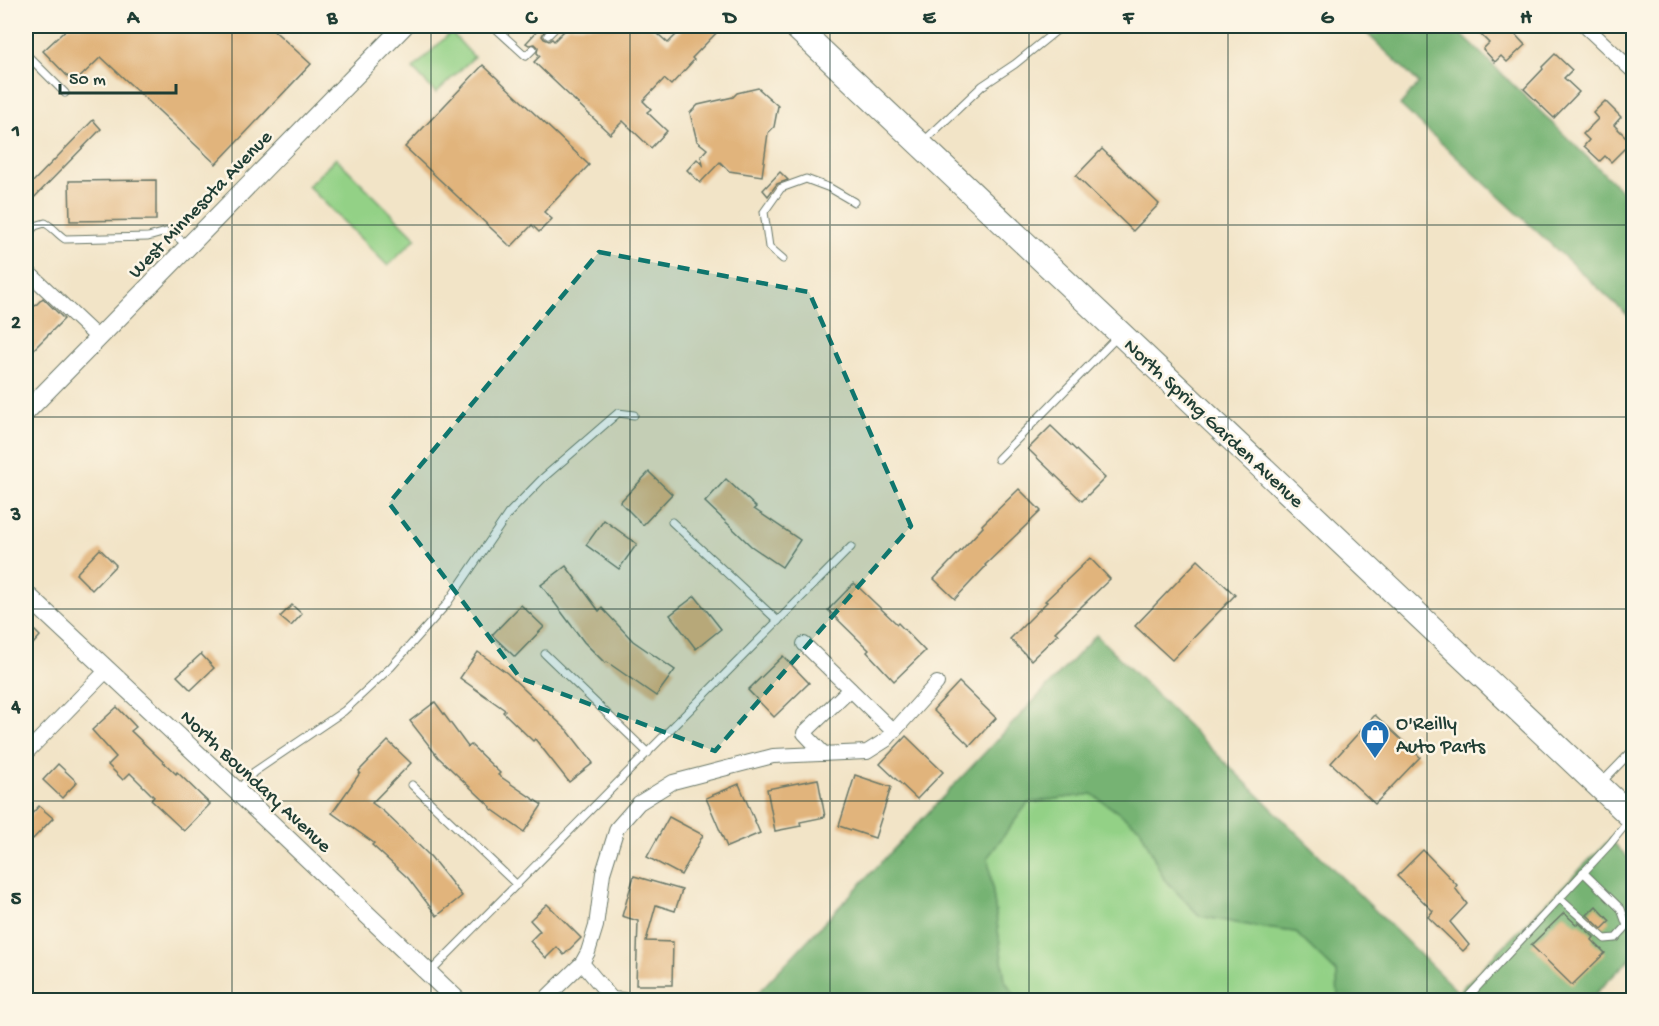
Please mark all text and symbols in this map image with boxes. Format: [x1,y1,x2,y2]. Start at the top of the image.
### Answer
text: A [126,8,141,31]
text: B [326,8,338,31]
text: C [525,8,539,31]
text: D [721,8,737,31]
text: E [923,8,937,31]
text: F [1122,8,1135,31]
text: G [1321,8,1335,31]
text: H [1520,8,1532,31]
scale bar [60,57,176,95]
text: 50 m [69,70,106,91]
text: 1 [11,121,20,144]
street label: West Minnesota Avenue [125,126,279,284]
text: 2 [11,313,21,336]
street label: North Spring Garden Avenue [1118,335,1308,514]
text: 3 [10,505,21,528]
text: 4 [10,697,21,720]
street label: North Boundary Avenue [174,707,335,859]
place label: O'Reilly Auto Parts [1396,714,1486,760]
shop icon: O'Reilly Auto Parts [1359,718,1391,760]
text: 5 [11,889,22,912]

